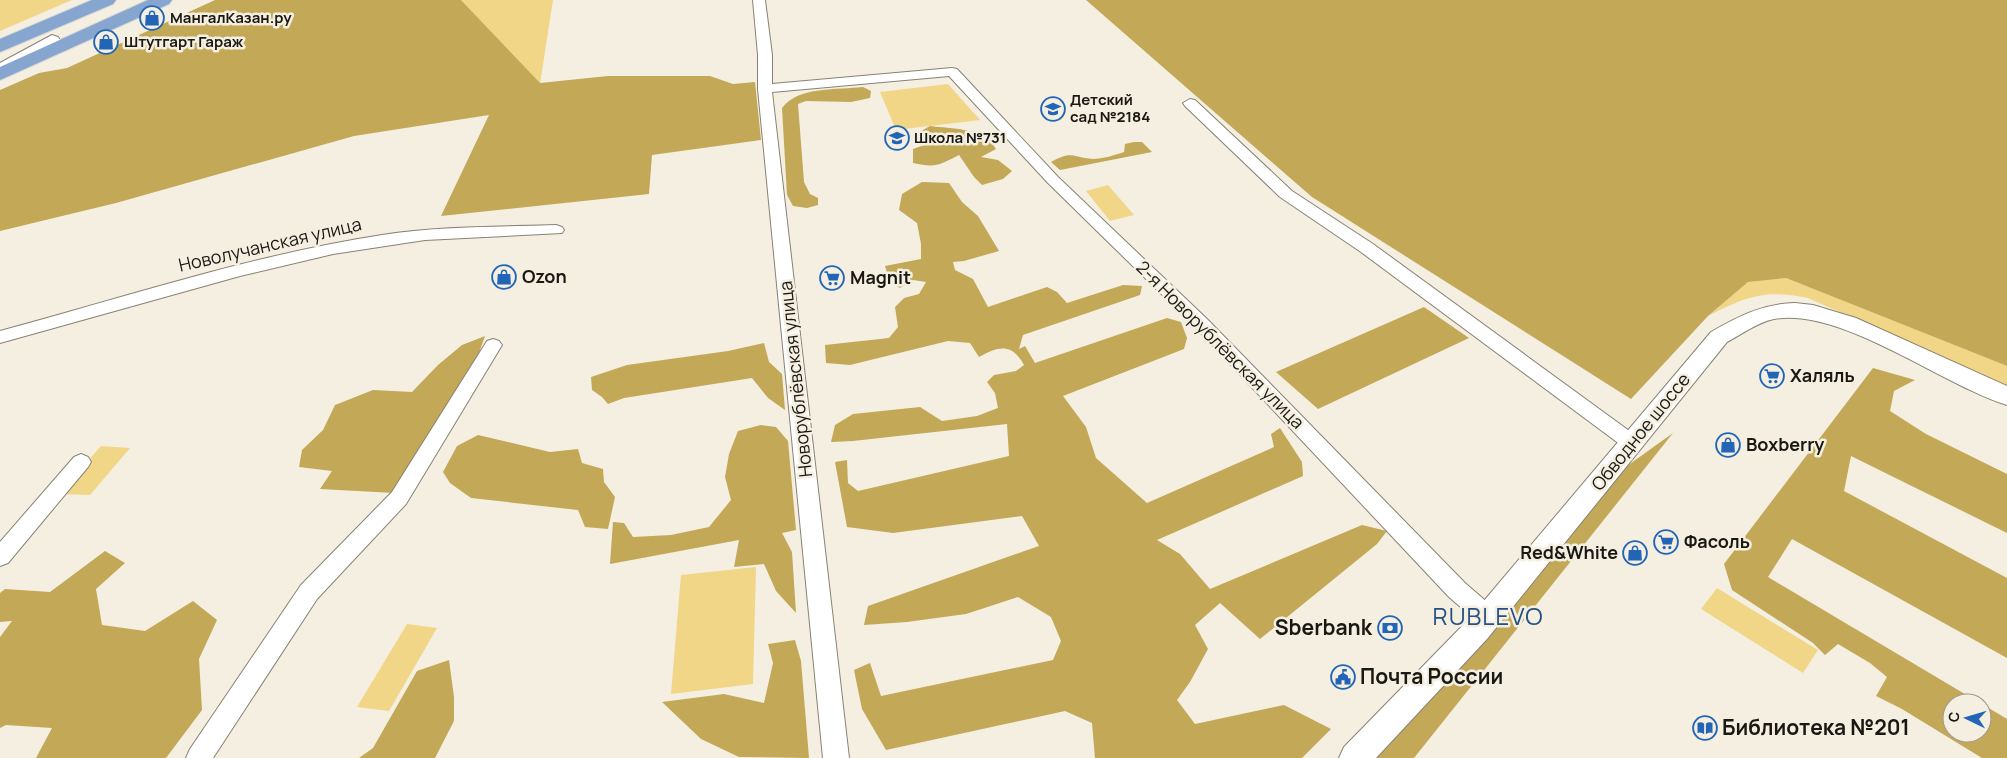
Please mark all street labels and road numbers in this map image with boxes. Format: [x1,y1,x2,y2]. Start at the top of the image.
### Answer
street label: Новолучанская улица [176,211,363,277]
street label: 2-я Новорублёвская улица [1131,255,1310,434]
street label: Новорублёвская улица [773,280,817,478]
street label: Обводное шоссе [1585,368,1695,495]

